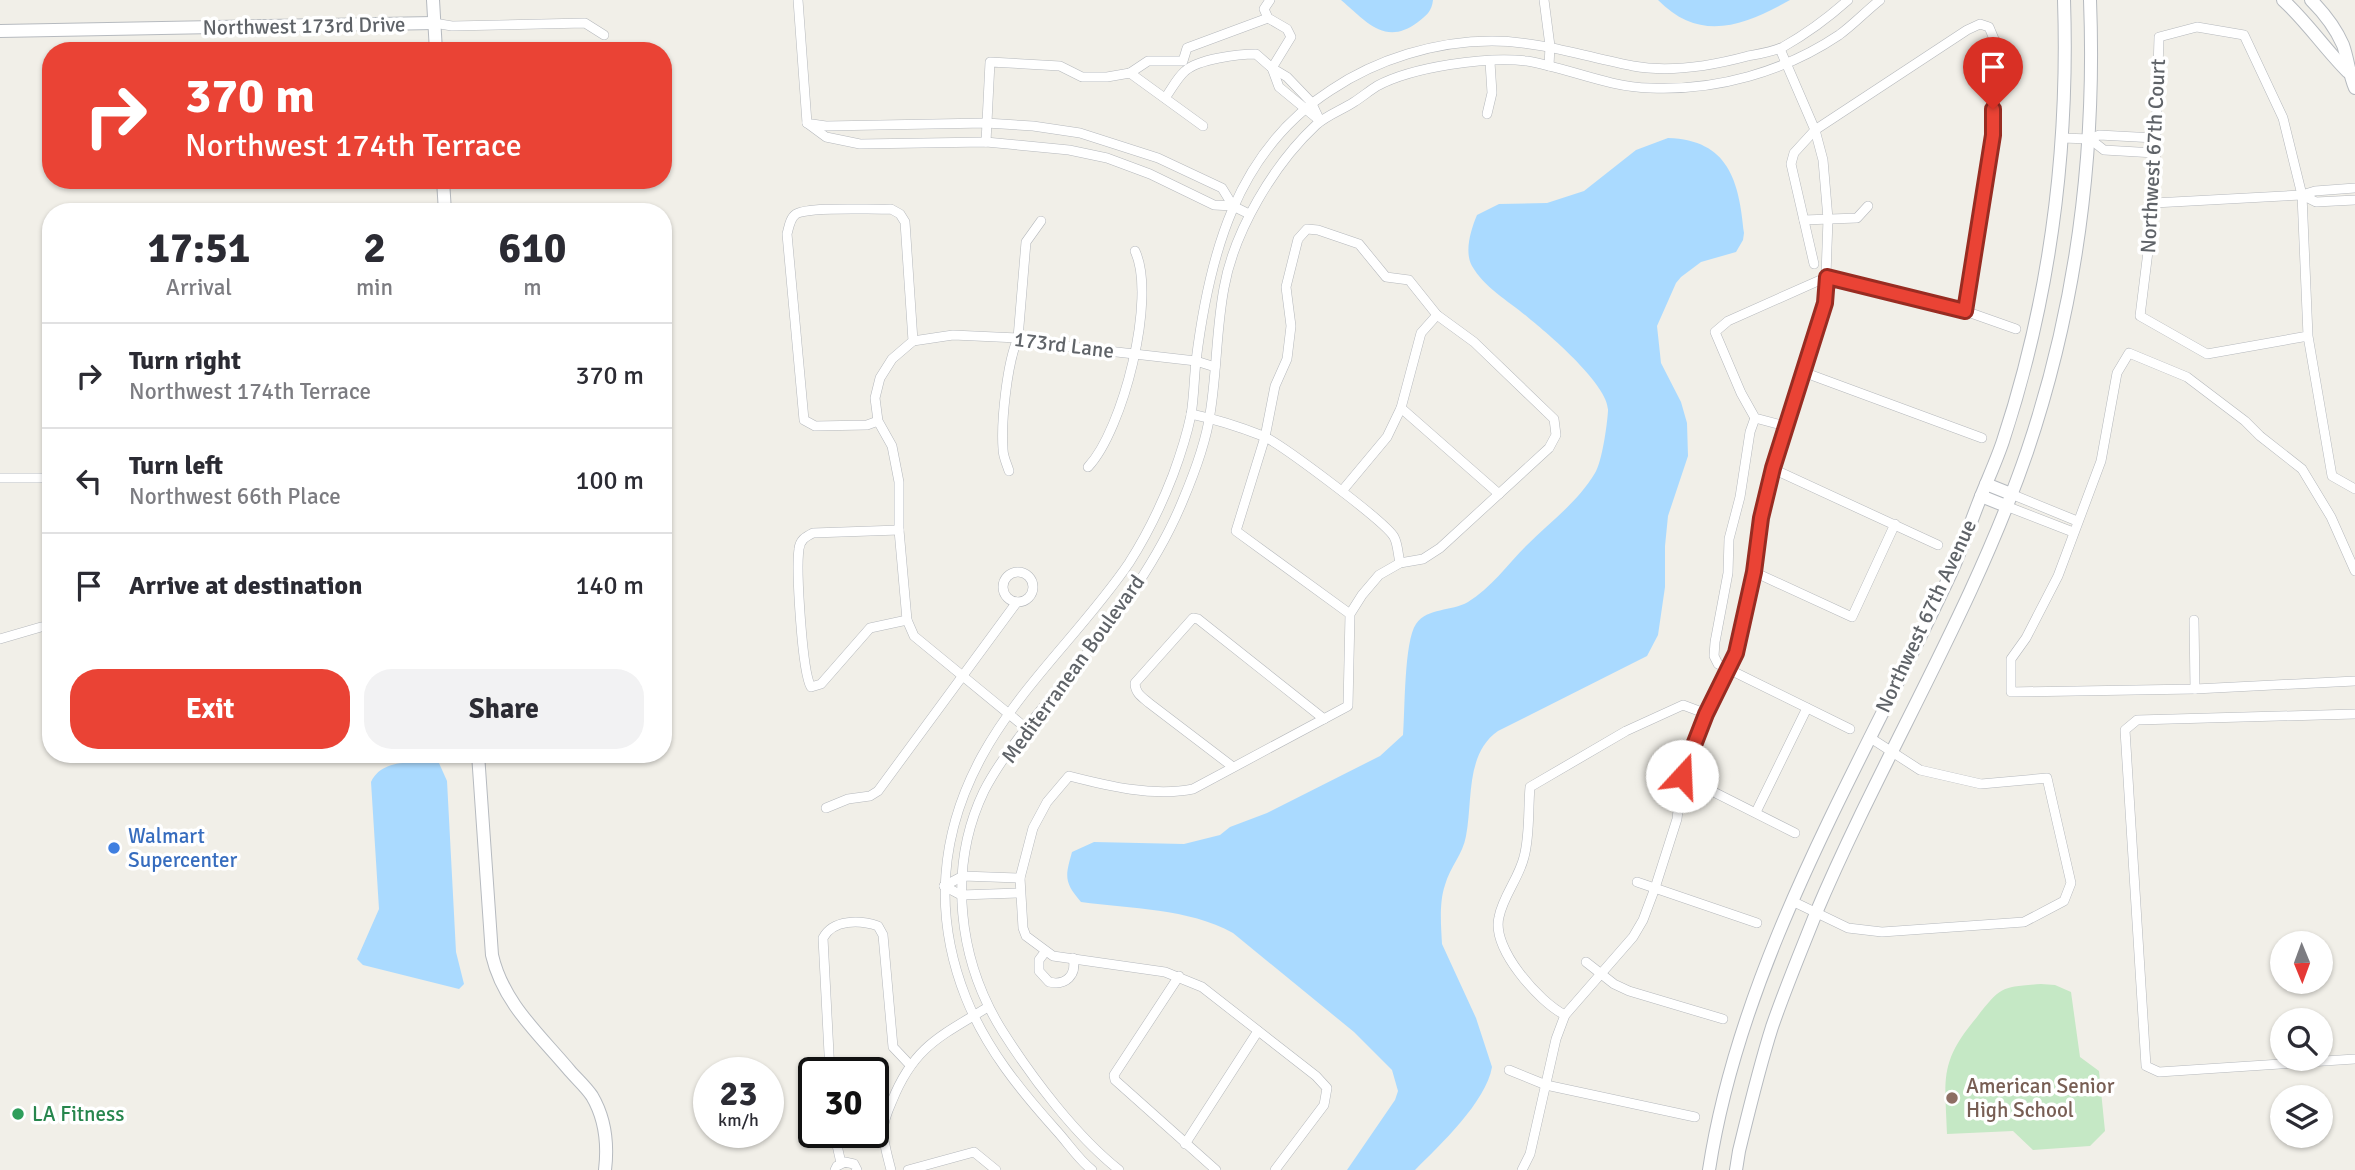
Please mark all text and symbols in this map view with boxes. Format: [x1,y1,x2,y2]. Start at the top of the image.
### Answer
street label: Northwest 173rd Drive [202,11,406,41]
pin [1963,37,2023,109]
icon: arrive [1974,48,2012,86]
street label: Northwest 67th Court [2135,58,2171,254]
text: 370 m [185,66,315,126]
icon: right [70,70,161,161]
text: Northwest 174th Terrace [185,126,522,165]
text: 17:51 [147,223,251,274]
text: 2 [363,223,386,274]
text: 610 [498,223,567,274]
text: Arrival [166,273,232,302]
text: min [356,273,393,302]
text: m [523,273,542,302]
street label: 173rd Lane [1012,326,1116,364]
text: Turn right [129,345,241,377]
icon: right [70,357,108,395]
text: 370 m [575,360,644,392]
text: Northwest 174th Terrace [129,377,371,406]
text: Turn left [129,450,223,482]
icon: left [70,462,108,500]
text: 100 m [575,465,644,497]
text: Northwest 66th Place [129,482,341,511]
street label: Northwest 67th Avenue [1870,515,1982,717]
icon: arrive [70,567,108,605]
text: Arrive at destination [129,570,362,602]
text: 140 m [575,570,644,602]
street label: Mediterranean Boulevard [996,570,1150,768]
button: Exit [70,669,350,749]
button: Share [364,669,644,749]
position arrow [1645,739,1719,813]
place label: Walmart Supercenter [128,823,238,873]
marker: Walmart Supercenter [106,840,122,856]
north arrow [2270,931,2333,994]
map controls [2270,931,2333,1148]
button: search [2270,1008,2333,1071]
speed limit sign: 30 [798,1057,889,1148]
text: 23 [720,1072,757,1115]
place label: American Senior High School [1966,1073,2115,1123]
button: layers [2270,1085,2333,1148]
marker: American Senior High School [1944,1090,1960,1106]
place label: LA Fitness [32,1101,124,1127]
marker: LA Fitness [10,1106,26,1122]
text: km/h [718,1109,759,1131]

